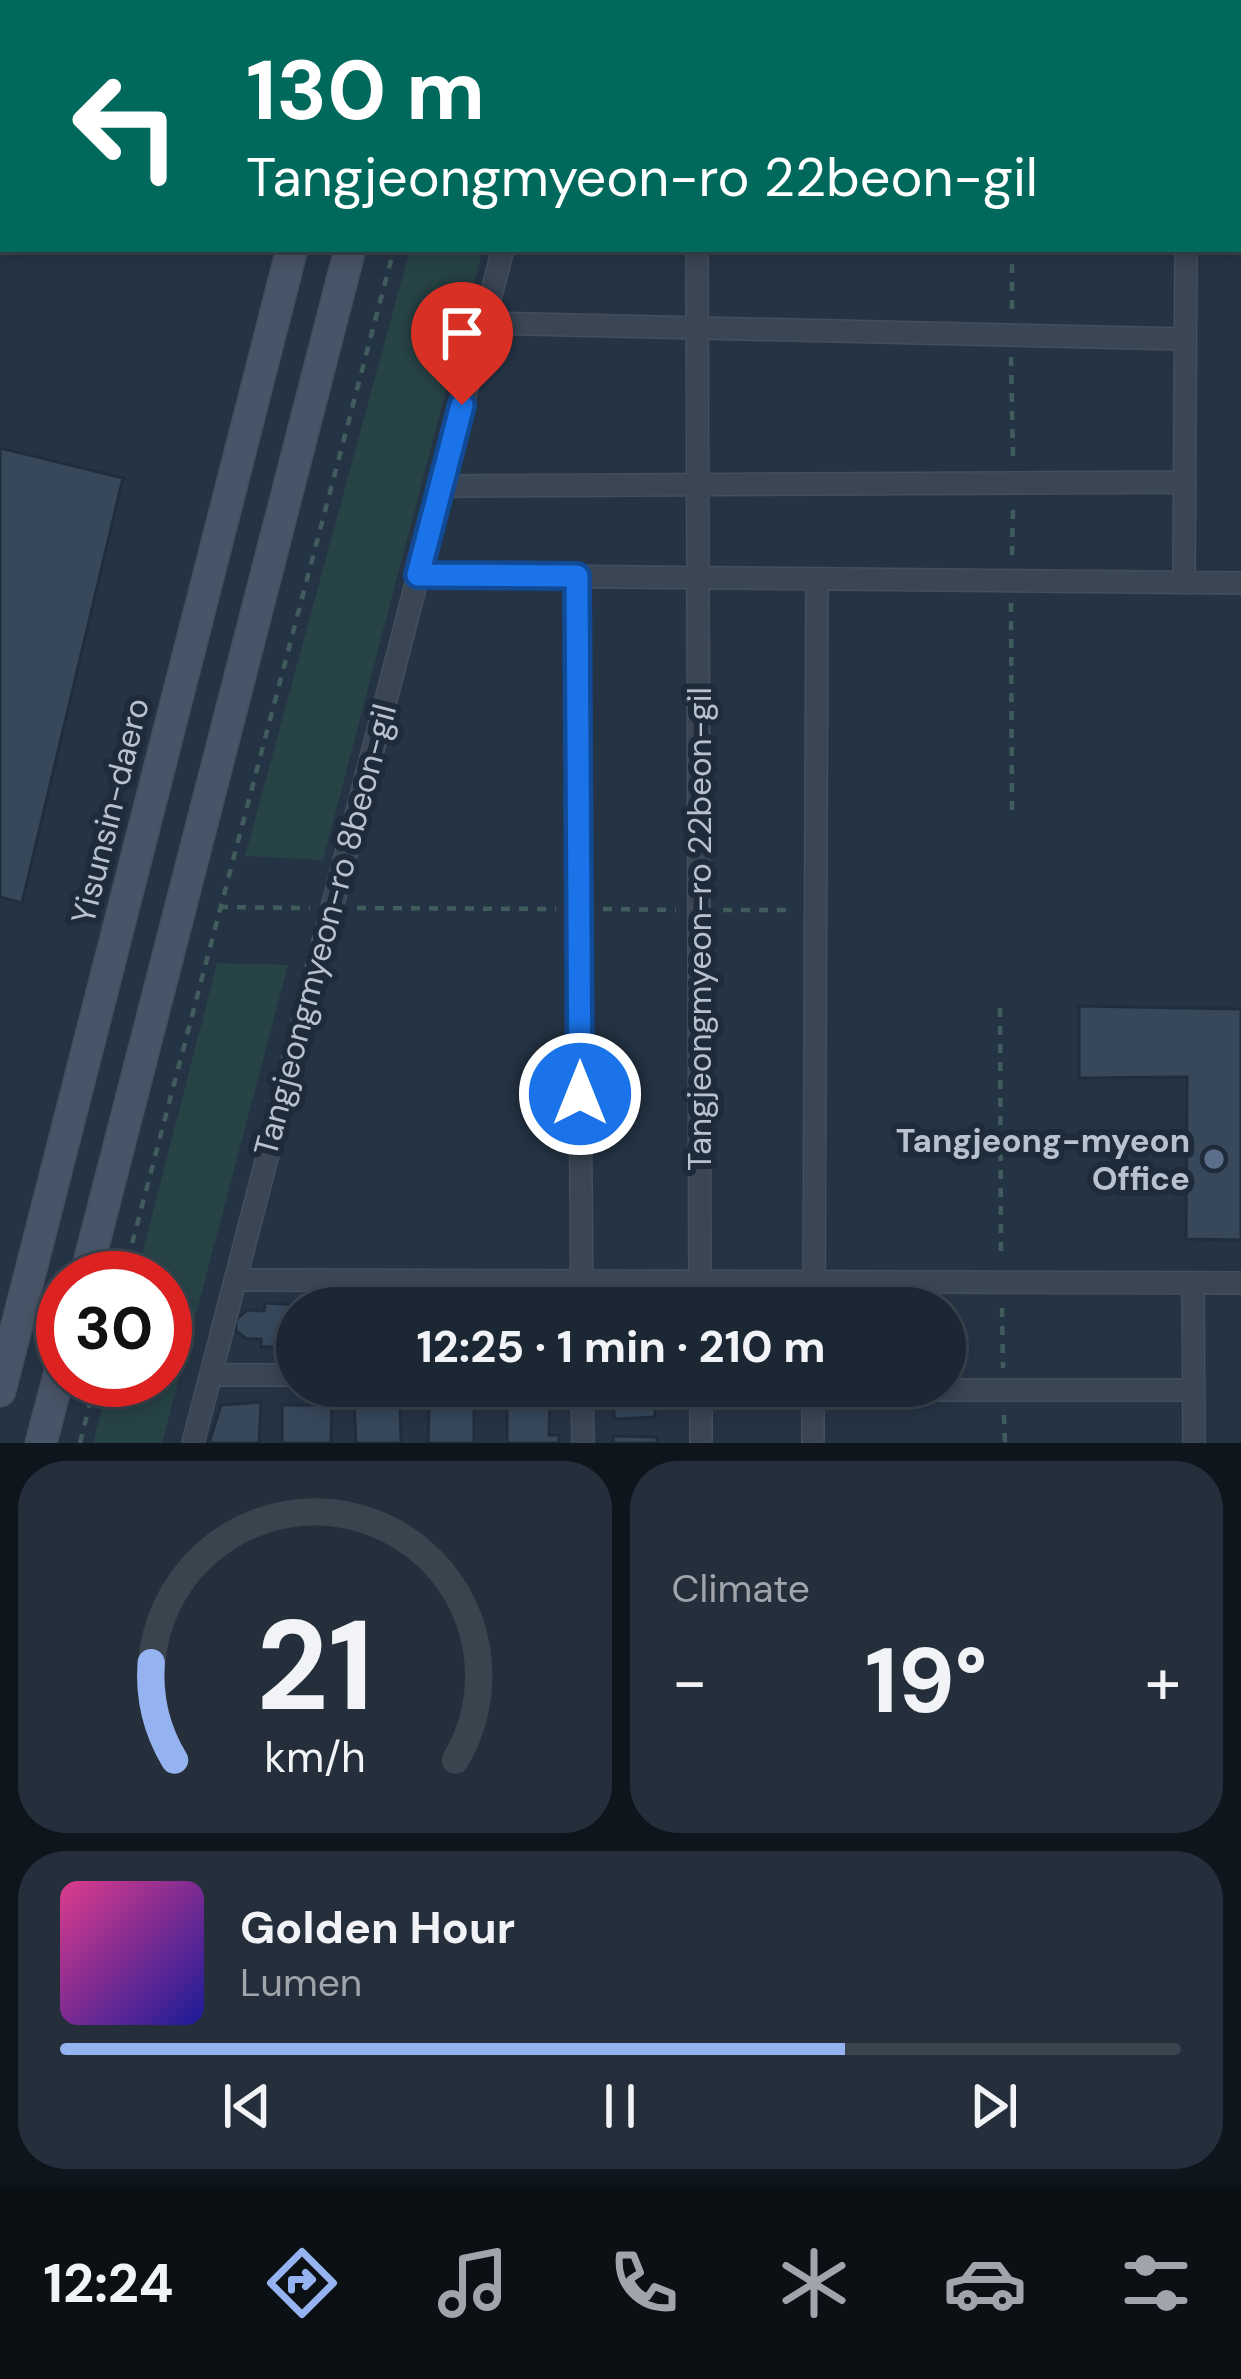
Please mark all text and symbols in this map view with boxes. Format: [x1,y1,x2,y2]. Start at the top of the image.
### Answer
text: 130 m [246,36,485,145]
icon: left [48,48,204,204]
text: Tangjeongmyeon-ro 22beon-gil [246,142,1038,213]
pin [411,282,513,405]
icon: arrive [429,300,495,366]
street label: Tangjeongmyeon-ro 22beon-gil [678,687,721,1171]
street label: Yisunsin-daero [61,694,159,928]
street label: Tangjeongmyeon-ro 8beon-gil [244,699,406,1161]
position arrow [517,1031,643,1157]
place label: Tangjeong-myeon Office [896,1119,1190,1200]
marker: Tangjeong-myeon Office [1201,1146,1227,1172]
speed limit sign: 30 [36,1251,192,1407]
text: 12:25 · 1 min · 210 m [416,1317,826,1376]
text: Climate [672,1563,810,1614]
text: 21 [256,1585,373,1748]
text: 19° [865,1623,988,1740]
text: − [672,1639,708,1724]
text: + [1145,1639,1181,1724]
text: km/h [264,1729,365,1785]
text: Golden Hour [240,1898,515,1957]
text: Lumen [240,1957,362,2008]
icon: previous [214,2073,280,2139]
icon: pause [587,2073,653,2139]
icon: next [961,2073,1027,2139]
icon: directions [260,2241,344,2325]
icon: music [431,2241,515,2325]
icon: phone [602,2241,686,2325]
icon: climate [772,2241,856,2325]
icon: car [943,2241,1027,2325]
icon: filters [1114,2241,1198,2325]
text: 12:24 [43,2248,174,2319]

